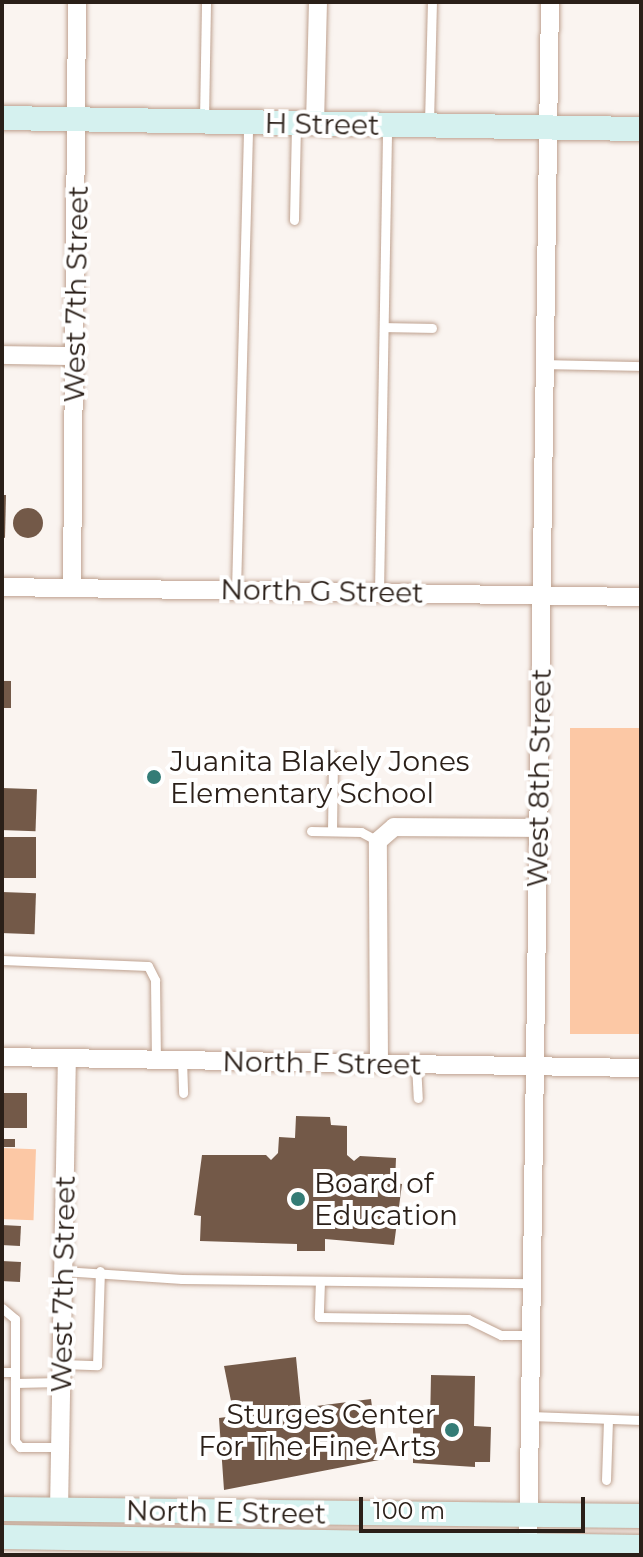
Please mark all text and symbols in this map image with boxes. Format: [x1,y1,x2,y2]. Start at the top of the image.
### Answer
street label: H Street [264,106,380,142]
street label: West 7th Street [57,185,95,403]
street label: North G Street [220,572,424,610]
street label: West 8th Street [520,668,558,888]
place label: Juanita Blakely Jones Elementary School [170,744,469,810]
marker: Juanita Blakely Jones Elementary School [145,768,163,786]
street label: North F Street [222,1044,422,1082]
place label: Board of Education [314,1166,458,1232]
street label: West 7th Street [44,1175,82,1393]
marker: Board of Education [289,1190,307,1208]
place label: Sturges Center For The Fine Arts [198,1397,436,1463]
marker: Sturges Center For The Fine Arts [443,1421,461,1439]
scale bar [363,1481,589,1531]
street label: North E Street [126,1493,326,1531]
text: 100 m [373,1496,445,1525]

